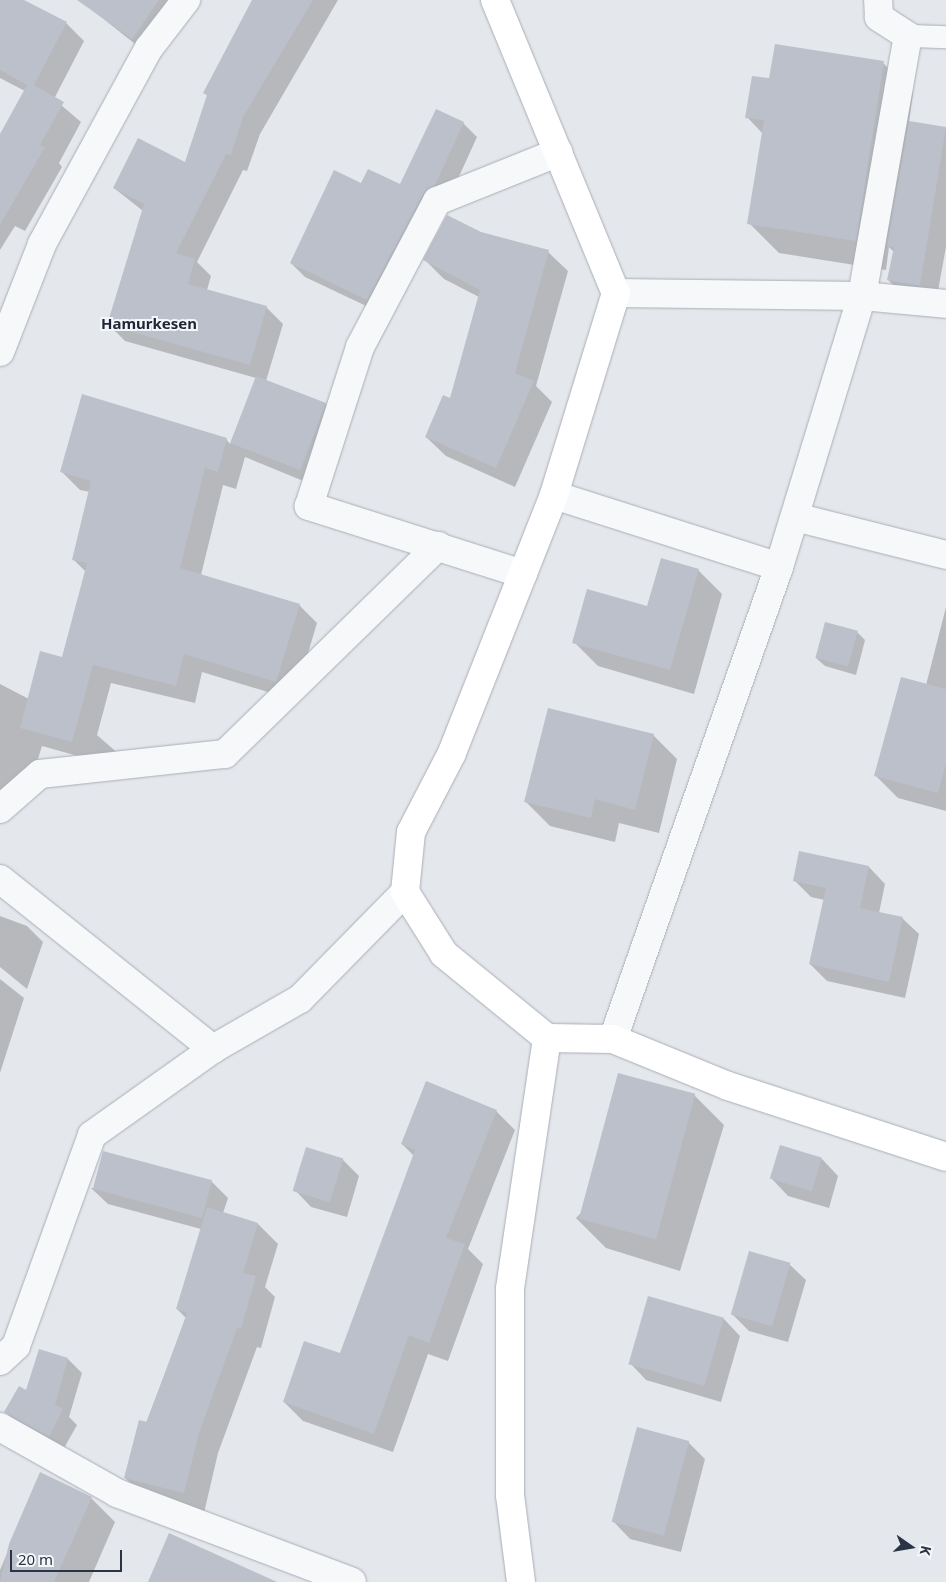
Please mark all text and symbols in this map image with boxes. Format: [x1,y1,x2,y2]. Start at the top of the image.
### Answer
district label: Hamurkesen [101,315,197,333]
north arrow [886,1522,936,1572]
scale bar [12,1540,125,1572]
text: K [916,1544,936,1557]
text: 20 m [18,1549,53,1569]

